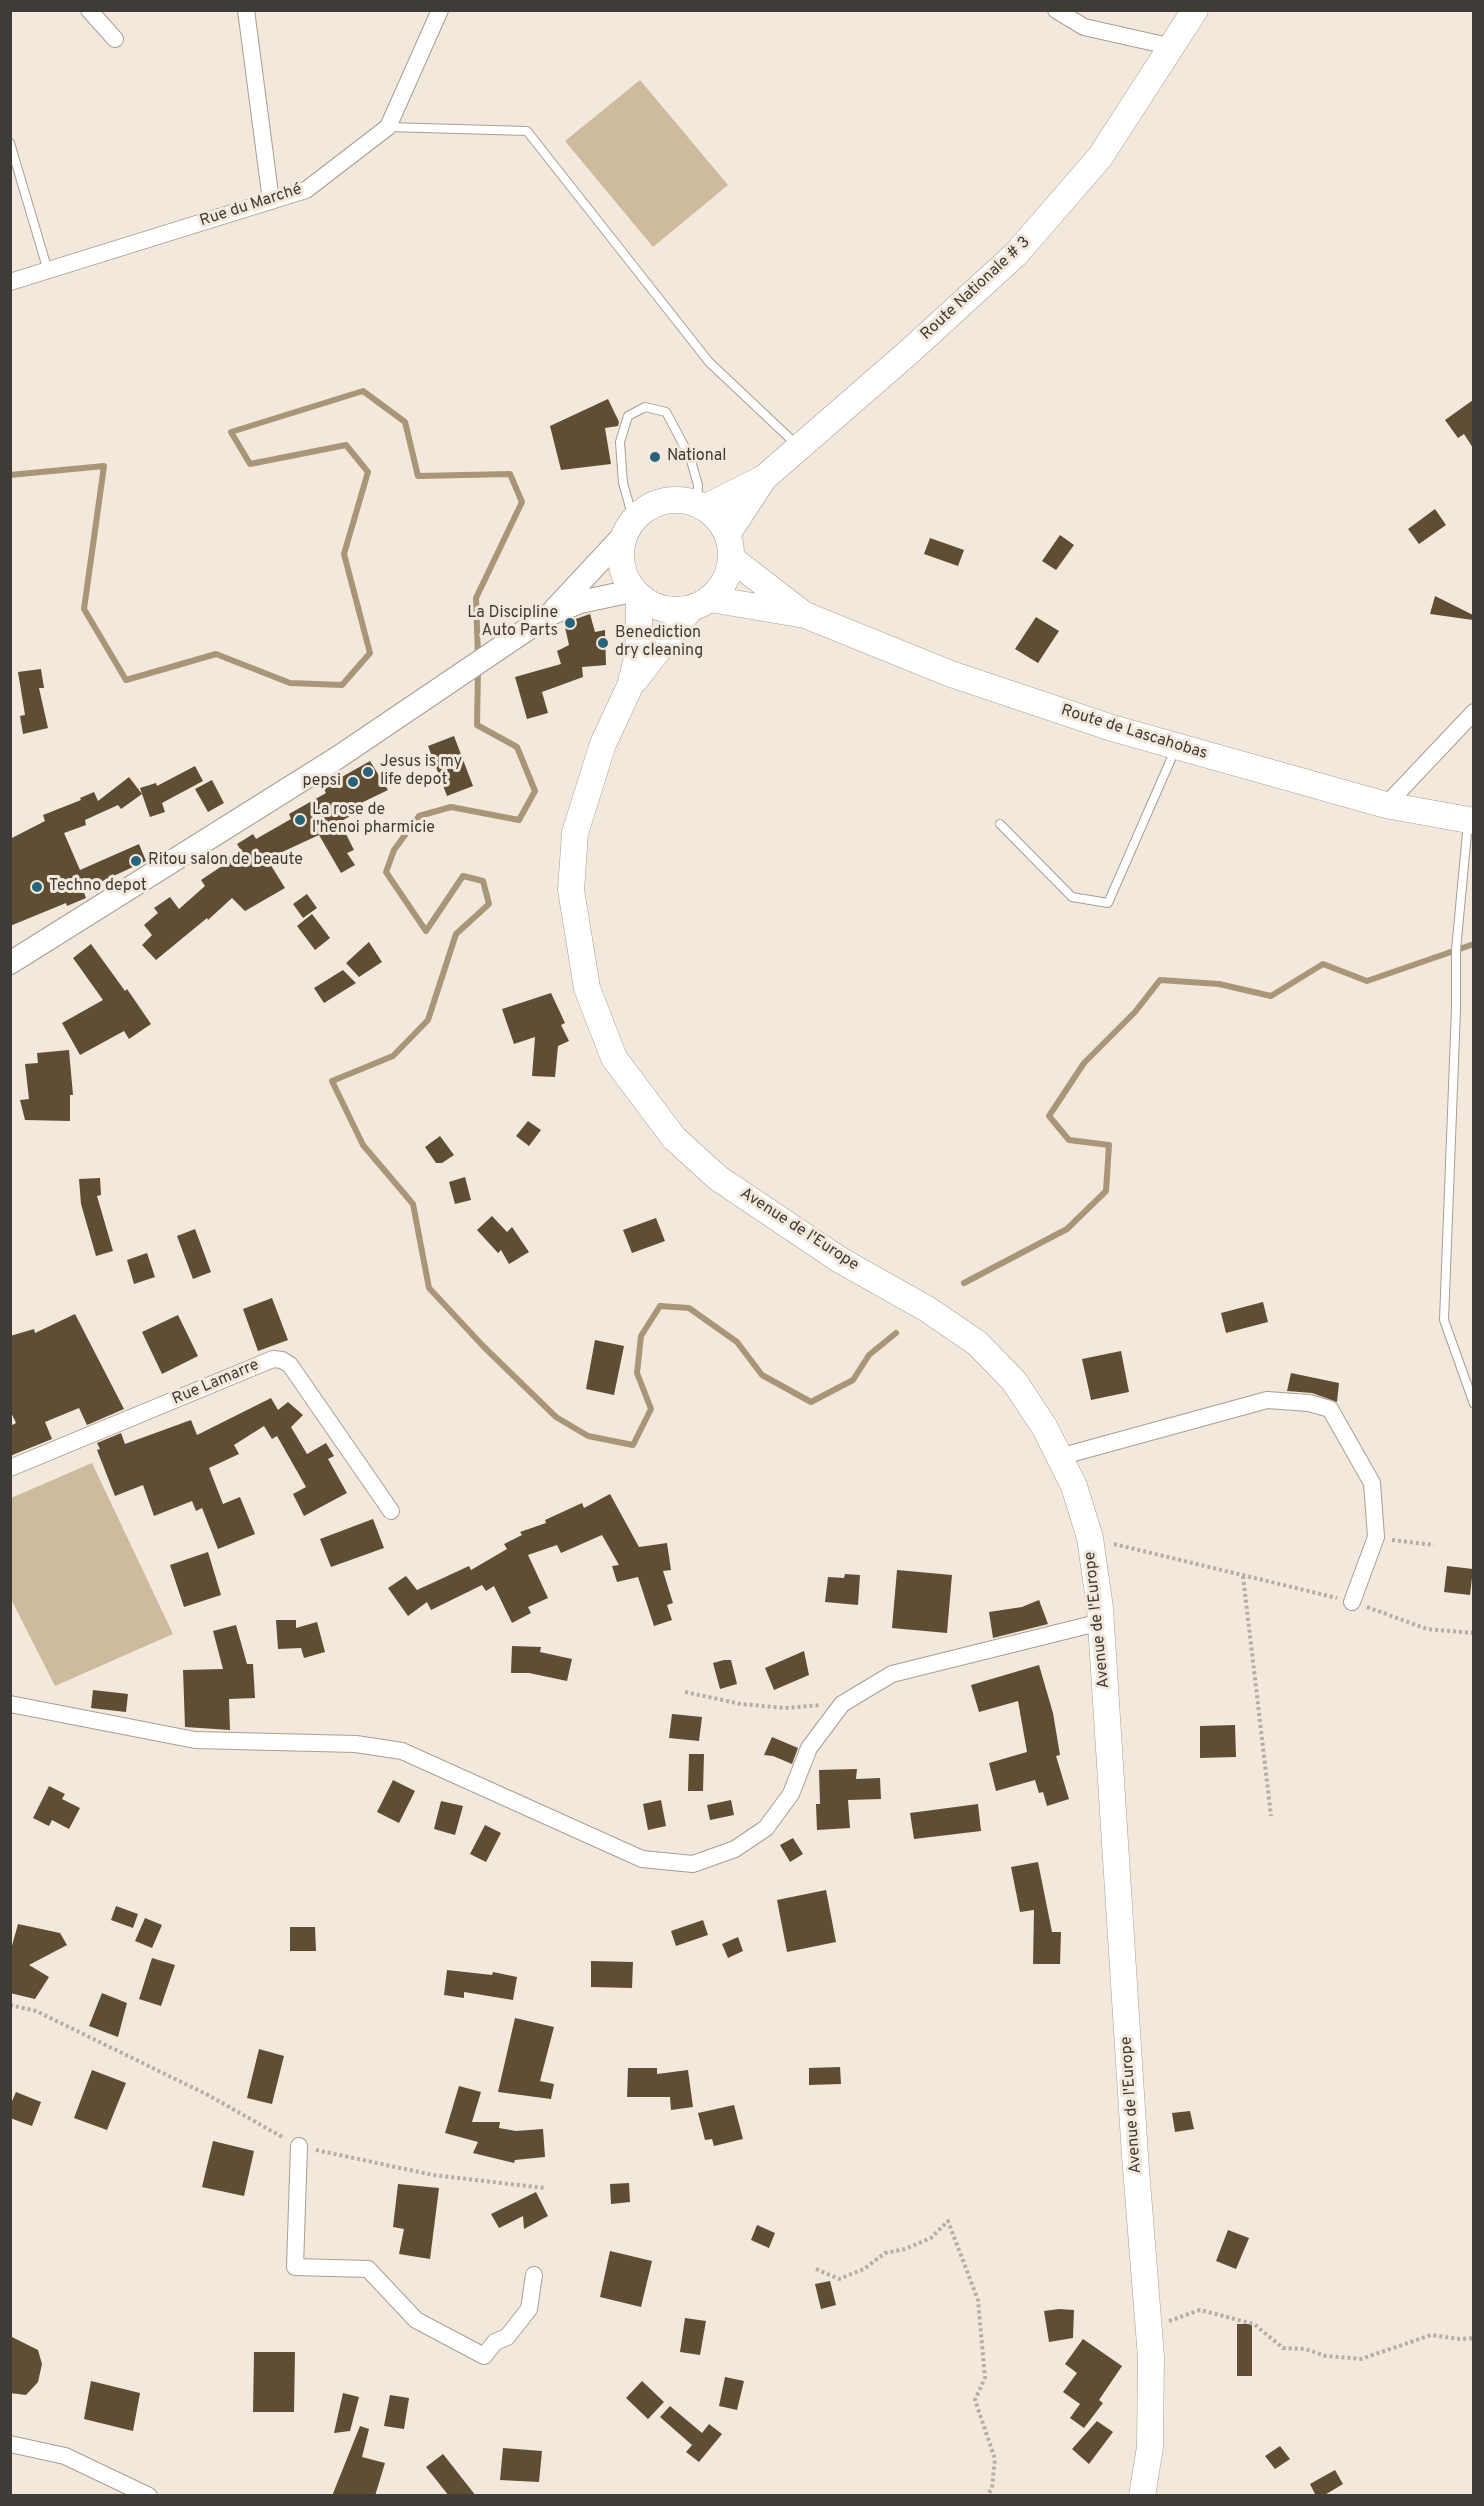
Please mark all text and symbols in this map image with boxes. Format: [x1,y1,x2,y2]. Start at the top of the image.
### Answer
street label: Rue du Marché [198,180,304,232]
street label: Route Nationale # 3 [917,233,1035,345]
place label: National [667,447,726,467]
marker: National [648,450,662,464]
place label: La Discipline Auto Parts [467,604,558,642]
marker: La Discipline Auto Parts [563,616,577,630]
place label: Benediction dry cleaning [615,624,703,662]
marker: Benediction dry cleaning [596,636,610,650]
street label: Route de Lascahobas [1058,702,1210,764]
place label: Jesus is my life depot [380,753,462,791]
marker: Jesus is my life depot [361,765,375,779]
place label: pepsi [302,772,341,792]
marker: pepsi [346,775,360,789]
place label: La rose de l'henoi pharmicie [312,801,435,839]
marker: La rose de l'henoi pharmicie [293,813,307,827]
place label: Ritou salon de beaute [148,851,303,871]
marker: Ritou salon de beaute [129,854,143,868]
place label: Techno depot [49,877,147,897]
marker: Techno depot [30,880,44,894]
street label: Avenue de l'Europe [736,1185,862,1275]
street label: Rue Lamarre [170,1356,262,1410]
street label: Avenue de l'Europe [1081,1551,1115,1689]
street label: Avenue de l'Europe [1118,2036,1146,2174]

